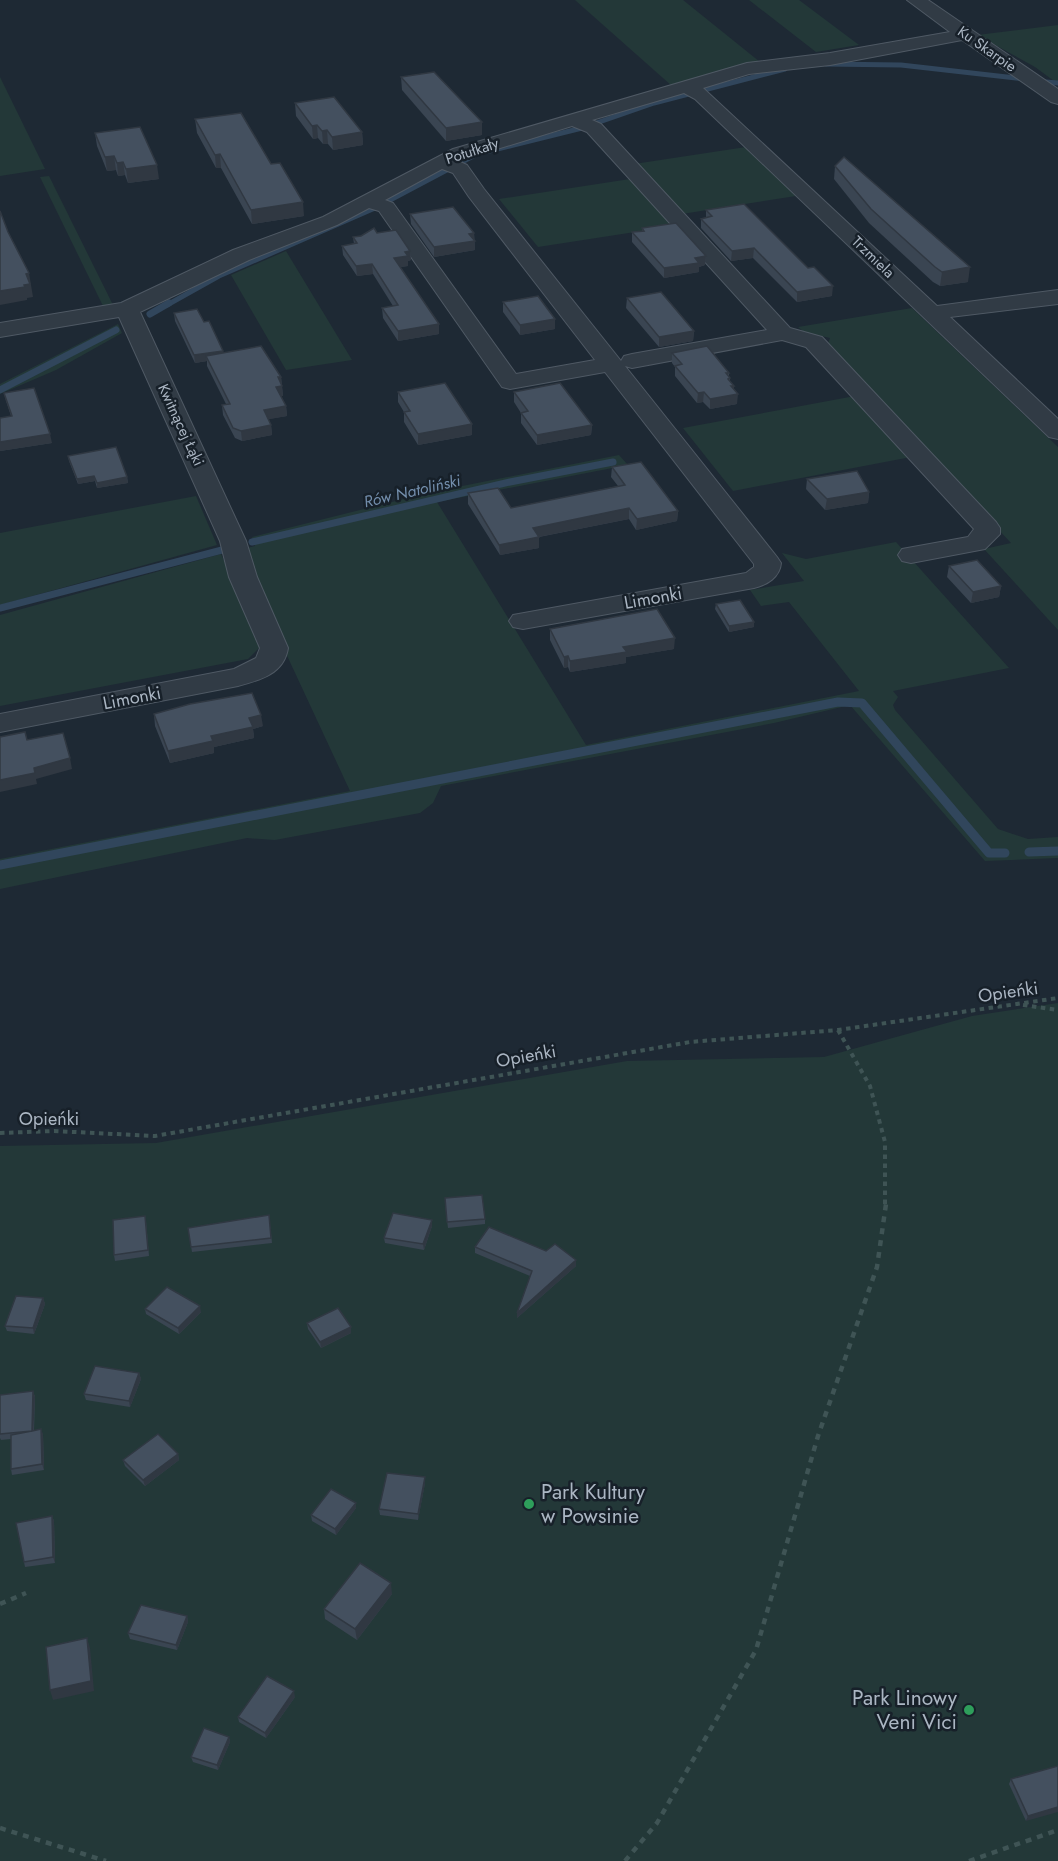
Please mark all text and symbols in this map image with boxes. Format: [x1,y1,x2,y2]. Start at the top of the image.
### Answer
street label: Ku Skarpie [953,21,1021,78]
street label: Potułkały [443,132,502,170]
street label: Trzmiela [847,231,899,283]
street label: Kwitnącej Łąki [152,380,210,470]
water label: Rów Natoliński [362,469,463,513]
street label: Limonki [622,580,684,616]
street label: Limonki [101,680,163,716]
street label: Opieńki [976,975,1040,1009]
street label: Opieńki [494,1038,558,1074]
street label: Opieńki [19,1106,79,1132]
place label: Park Kultury w Powsinie [541,1477,646,1531]
marker: Park Kultury w Powsinie [522,1497,536,1511]
place label: Park Linowy Veni Vici [852,1683,958,1737]
marker: Park Linowy Veni Vici [962,1703,976,1717]

